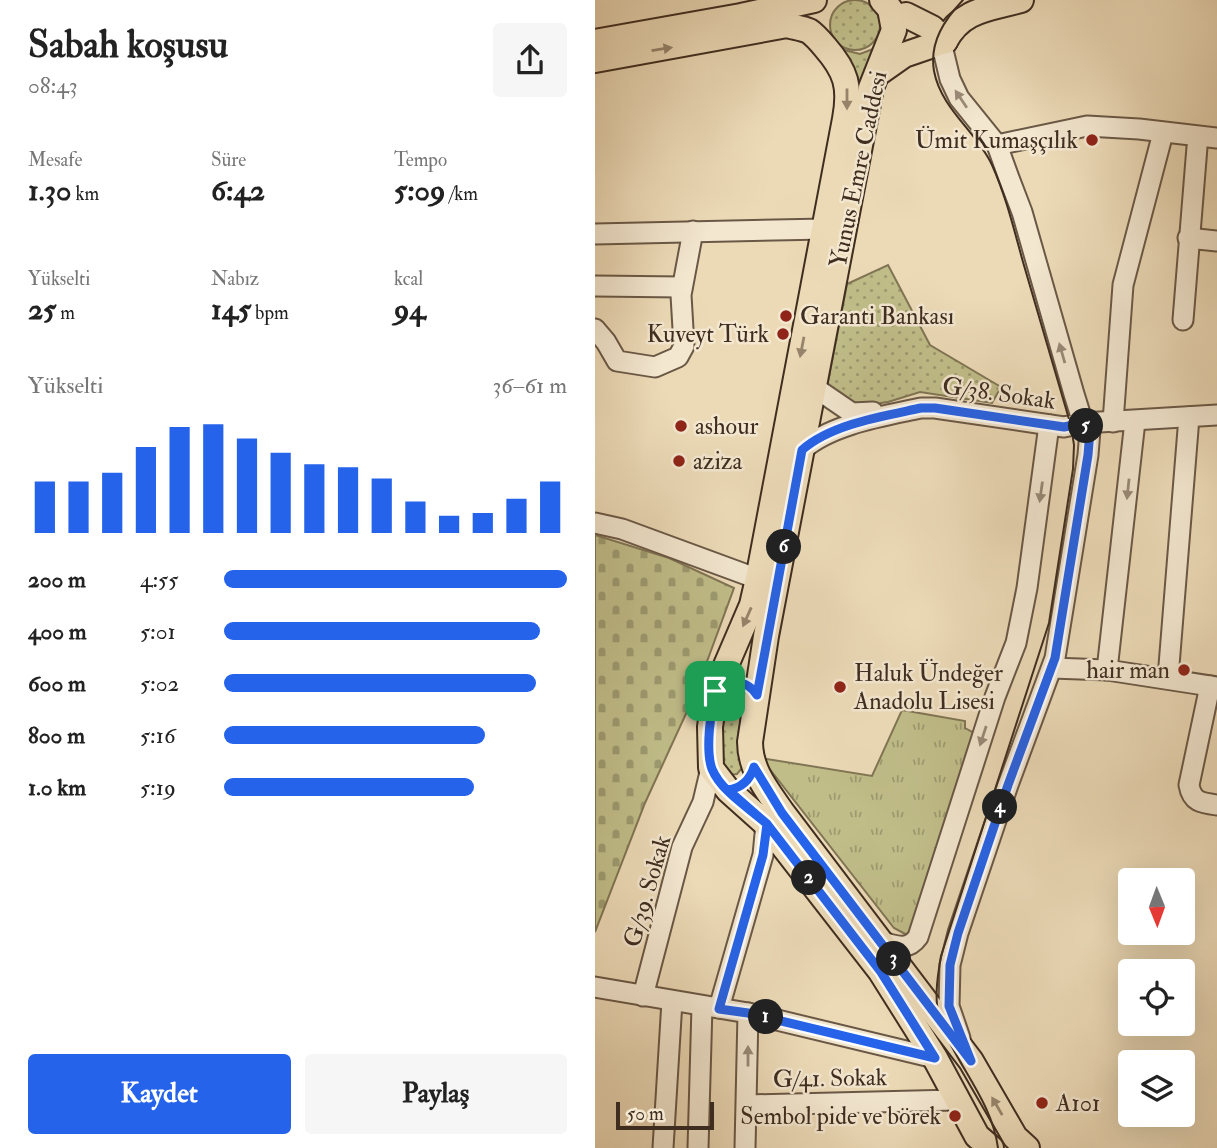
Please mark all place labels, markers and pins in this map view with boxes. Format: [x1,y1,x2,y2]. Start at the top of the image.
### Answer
place label: Ümit Kumaşçılık [915,125,1078,156]
marker: Ümit Kumaşçılık [1084,132,1100,148]
place label: Garanti Bankası [800,301,954,332]
marker: Garanti Bankası [778,308,794,324]
place label: Kuveyt Türk [647,319,770,350]
marker: Kuveyt Türk [775,326,791,342]
pin: 5 [1069,408,1103,444]
place label: ashour [695,411,759,442]
marker: ashour [673,418,689,434]
place label: aziza [693,446,743,477]
marker: aziza [671,453,687,469]
pin: 6 [767,530,801,564]
place label: hair man [1086,655,1170,686]
place label: Haluk Ündeğer Anadolu Lisesi [853,658,1003,717]
pin [685,661,745,721]
marker: hair man [1176,662,1192,678]
marker: Haluk Ündeğer Anadolu Lisesi [832,679,848,695]
pin: 4 [983,790,1017,824]
pin: 2 [791,860,827,896]
pin: 3 [877,942,911,976]
pin: 1 [749,1000,783,1034]
place label: A101 [1055,1088,1100,1119]
marker: A101 [1034,1095,1050,1111]
place label: Sembol pide ve börek [740,1101,941,1132]
marker: Sembol pide ve börek [947,1108,963,1124]

